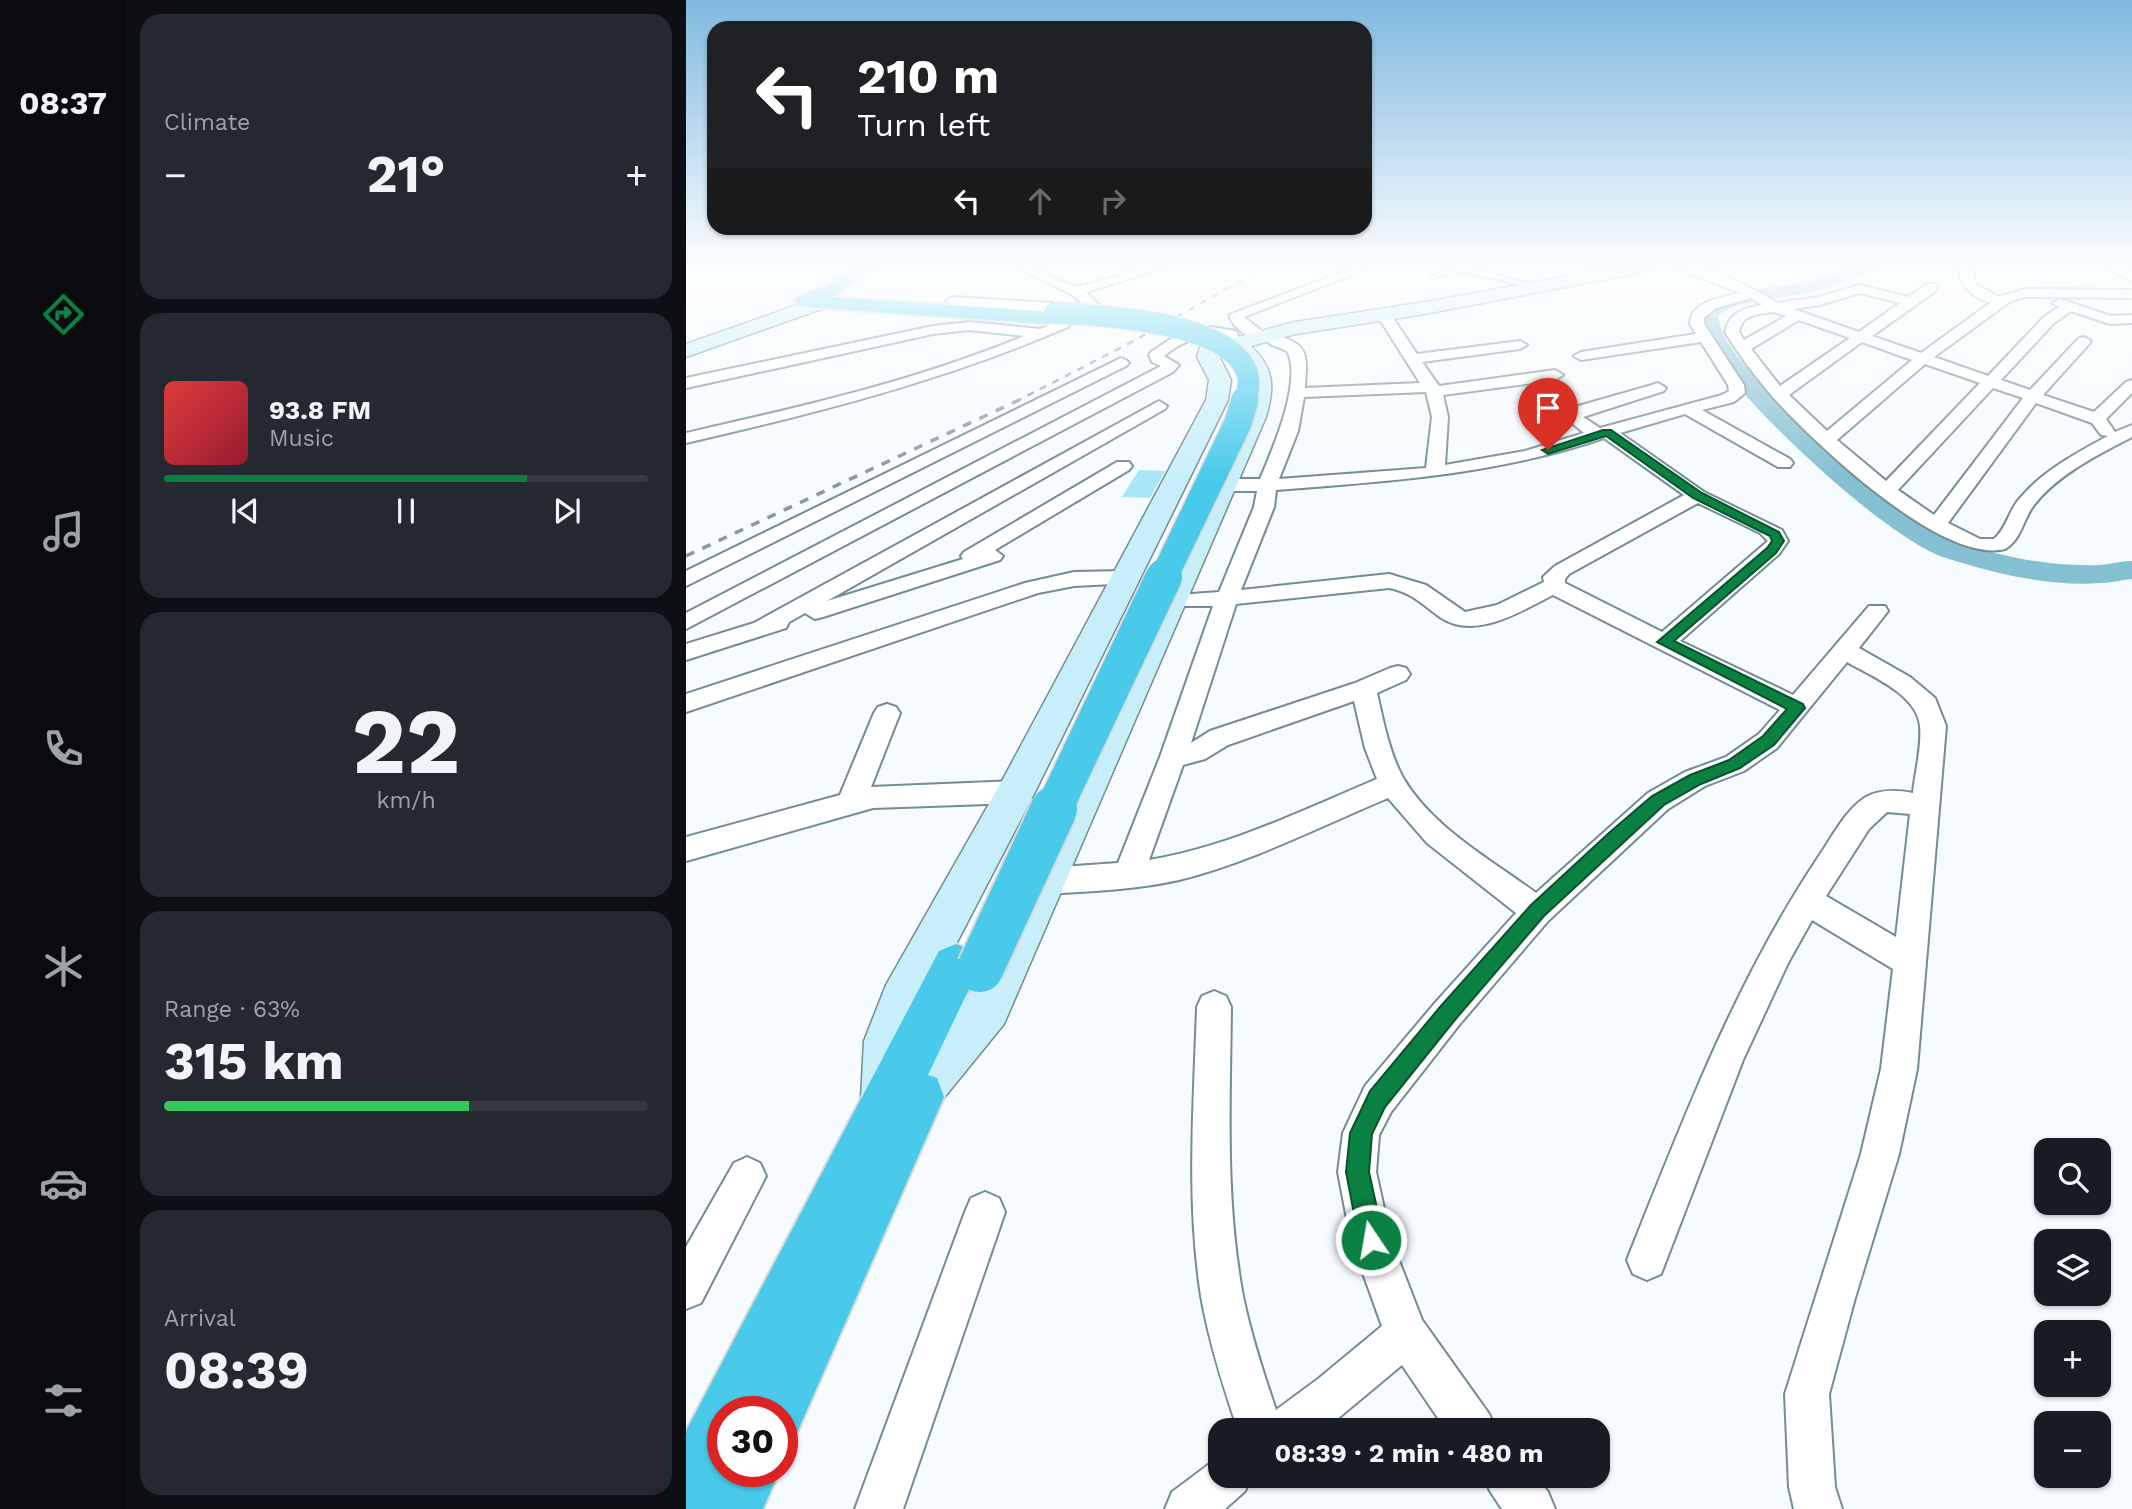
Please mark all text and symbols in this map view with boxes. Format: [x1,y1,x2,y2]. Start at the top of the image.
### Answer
text: 210 m [857,47,999,105]
icon: left [742,49,833,140]
text: 08:37 [19,84,107,122]
text: Turn left [857,106,990,144]
text: Climate [164,109,250,136]
text: 21° [366,144,446,205]
text: − [164,153,187,197]
text: + [625,153,648,197]
icon: left [948,182,986,220]
icon: ahead [1021,182,1059,220]
icon: right [1094,182,1132,220]
icon: directions [39,290,88,339]
pin [1518,378,1578,450]
icon: arrive [1529,389,1567,427]
text: 93.8 FM [269,395,371,425]
text: Music [269,425,334,452]
icon: previous [226,492,264,530]
icon: pause [387,492,425,530]
icon: next [548,492,586,530]
icon: music [39,507,88,556]
text: 22 [352,688,460,795]
icon: phone [39,724,88,773]
text: km/h [376,787,436,814]
icon: climate [39,942,88,991]
text: Range · 63% [164,996,300,1023]
text: 315 km [164,1031,344,1092]
map controls [2034,1138,2111,1488]
button: search [2034,1138,2111,1215]
icon: car [39,1159,88,1208]
position arrow [1334,1203,1408,1277]
button: layers [2034,1229,2111,1306]
text: Arrival [164,1305,236,1332]
button: + [2034,1320,2111,1397]
text: 08:39 [164,1340,309,1401]
icon: filters [39,1376,88,1425]
speed limit sign: 30 [707,1396,798,1487]
button: − [2034,1411,2111,1488]
text: 08:39 · 2 min · 480 m [1274,1438,1544,1468]

